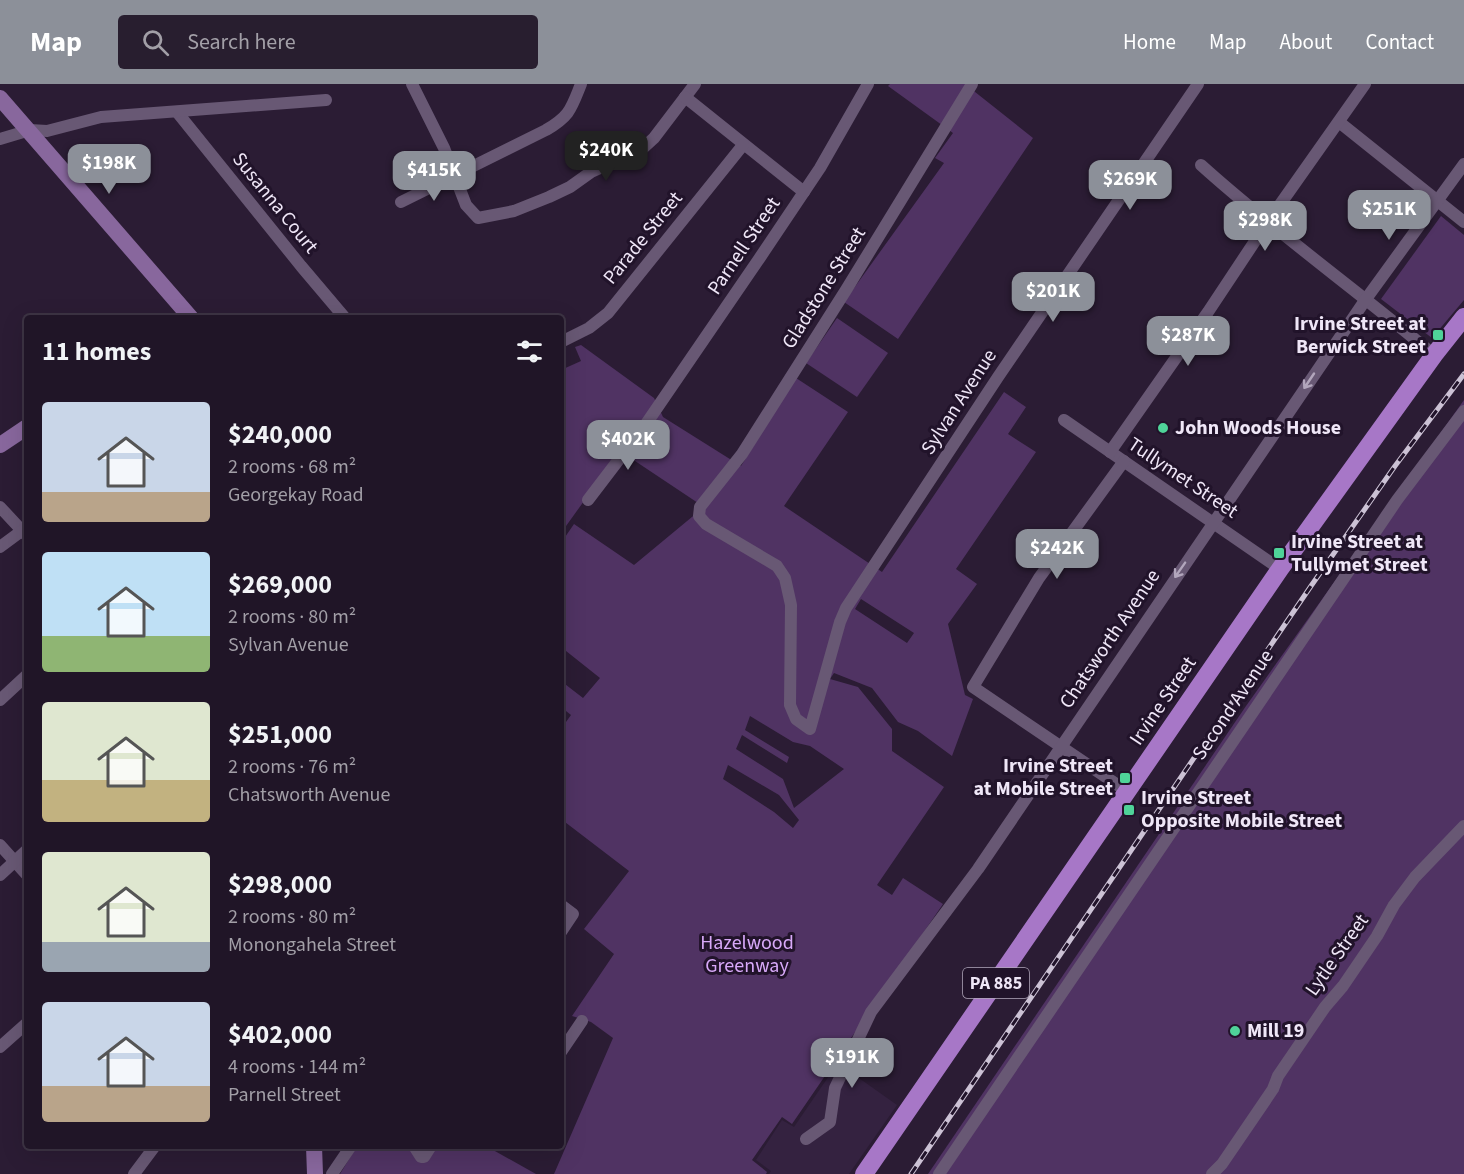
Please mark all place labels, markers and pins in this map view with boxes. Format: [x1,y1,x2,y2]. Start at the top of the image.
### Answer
pin: $240K [564,131,648,182]
pin: $198K [67,144,151,195]
pin: $415K [392,151,476,202]
pin: $269K [1088,160,1172,211]
pin: $251K [1347,190,1431,241]
pin: $298K [1223,201,1307,252]
pin: $201K [1011,272,1095,323]
place label: Irvine Street at Berwick Street [1294,310,1426,361]
pin: $287K [1146,316,1230,367]
marker: Irvine Street at Berwick Street [1431,328,1445,342]
place label: John Woods House [1175,414,1341,442]
pin: $402K [586,420,670,471]
marker: John Woods House [1156,421,1170,435]
place label: Irvine Street at Tullymet Street [1291,528,1428,579]
pin: $242K [1015,529,1099,580]
marker: Irvine Street at Tullymet Street [1272,546,1286,560]
place label: Irvine Street at Mobile Street [974,752,1113,803]
marker: Irvine Street at Mobile Street [1118,771,1132,785]
place label: Irvine Street Opposite Mobile Street [1141,784,1343,835]
marker: Irvine Street Opposite Mobile Street [1122,803,1136,817]
place label: Mill 19 [1247,1017,1304,1045]
marker: Mill 19 [1228,1024,1242,1038]
pin: $191K [810,1038,894,1089]

